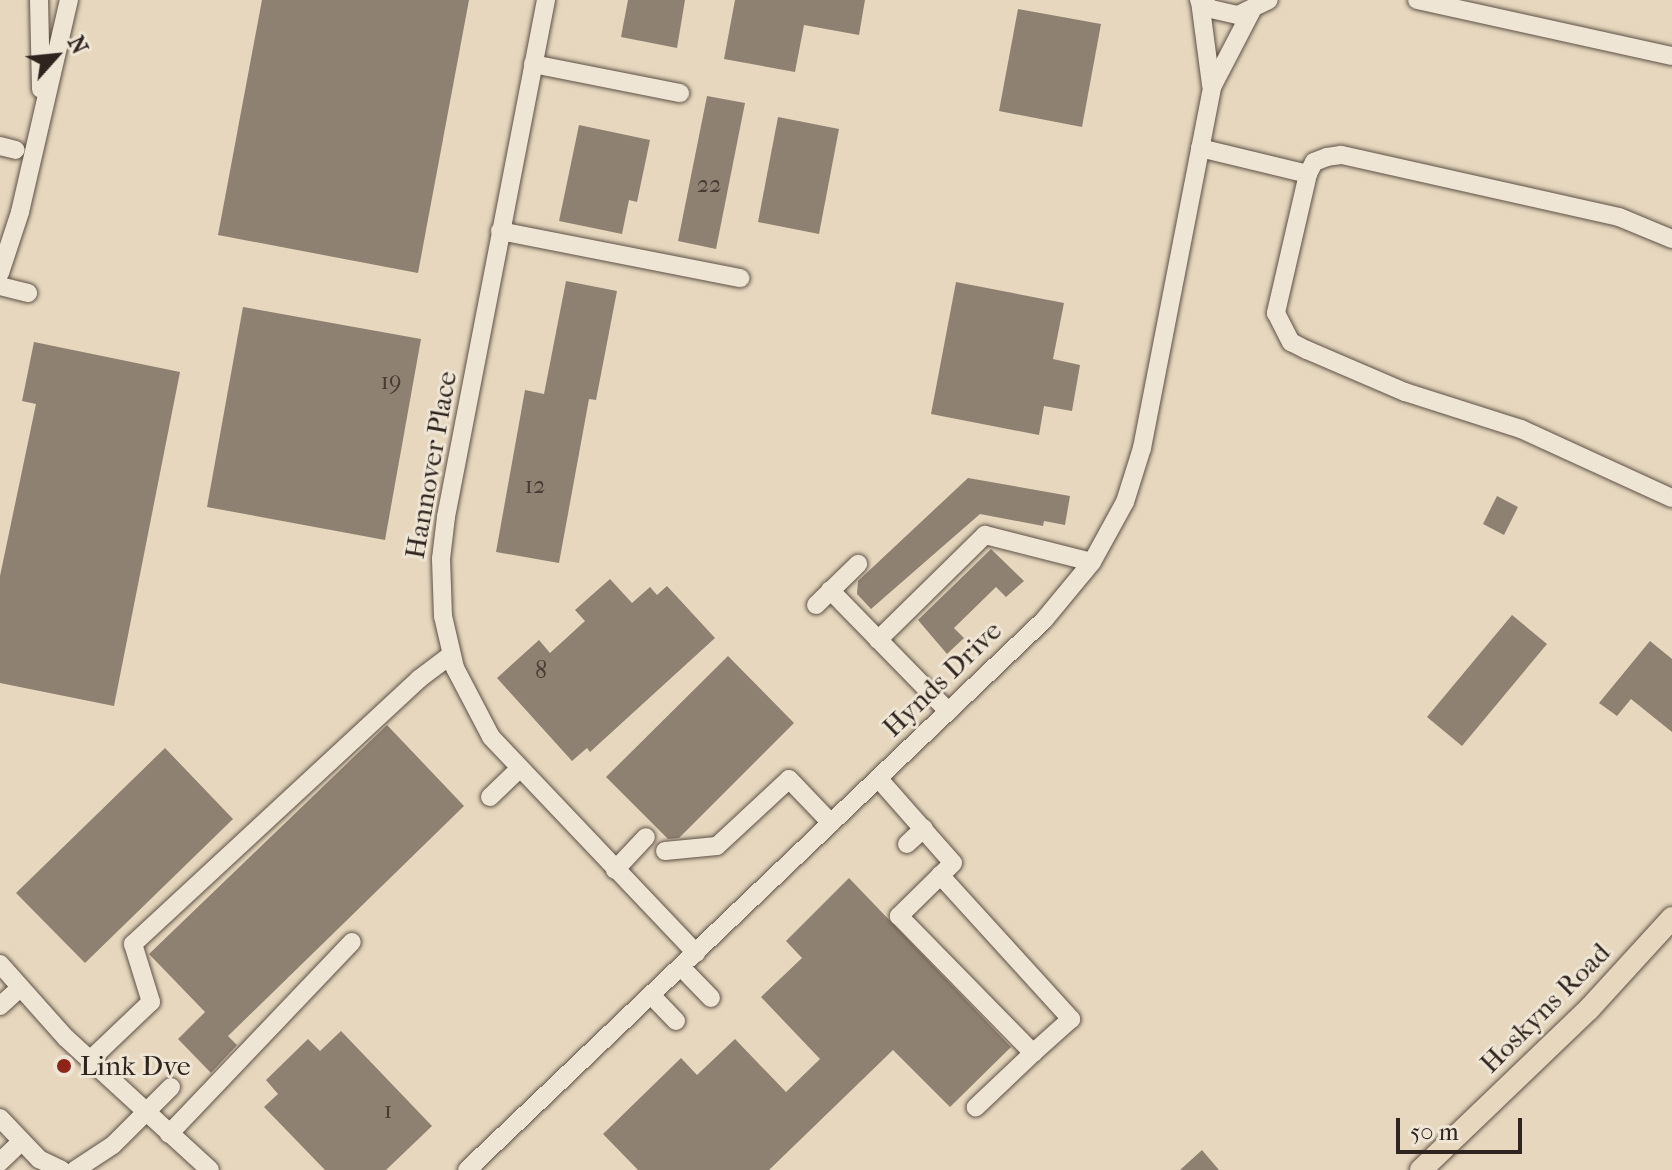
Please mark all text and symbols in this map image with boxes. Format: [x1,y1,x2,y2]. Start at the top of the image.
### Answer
north arrow [16,16,96,96]
text: N [62,32,93,58]
house number: 22 [697,171,721,199]
house number: 19 [380,368,402,396]
street label: Hannover Place [398,368,464,562]
house number: 12 [525,472,545,500]
street label: Hynds Drive [875,614,1009,744]
house number: 8 [535,657,547,685]
street label: Hoskyns Road [1473,936,1617,1080]
place label: Link Dve [80,1049,190,1083]
marker: Link Dve [55,1057,73,1075]
house number: 1 [384,1097,392,1125]
scale bar [1400,1102,1526,1152]
text: 50 m [1410,1118,1459,1146]

